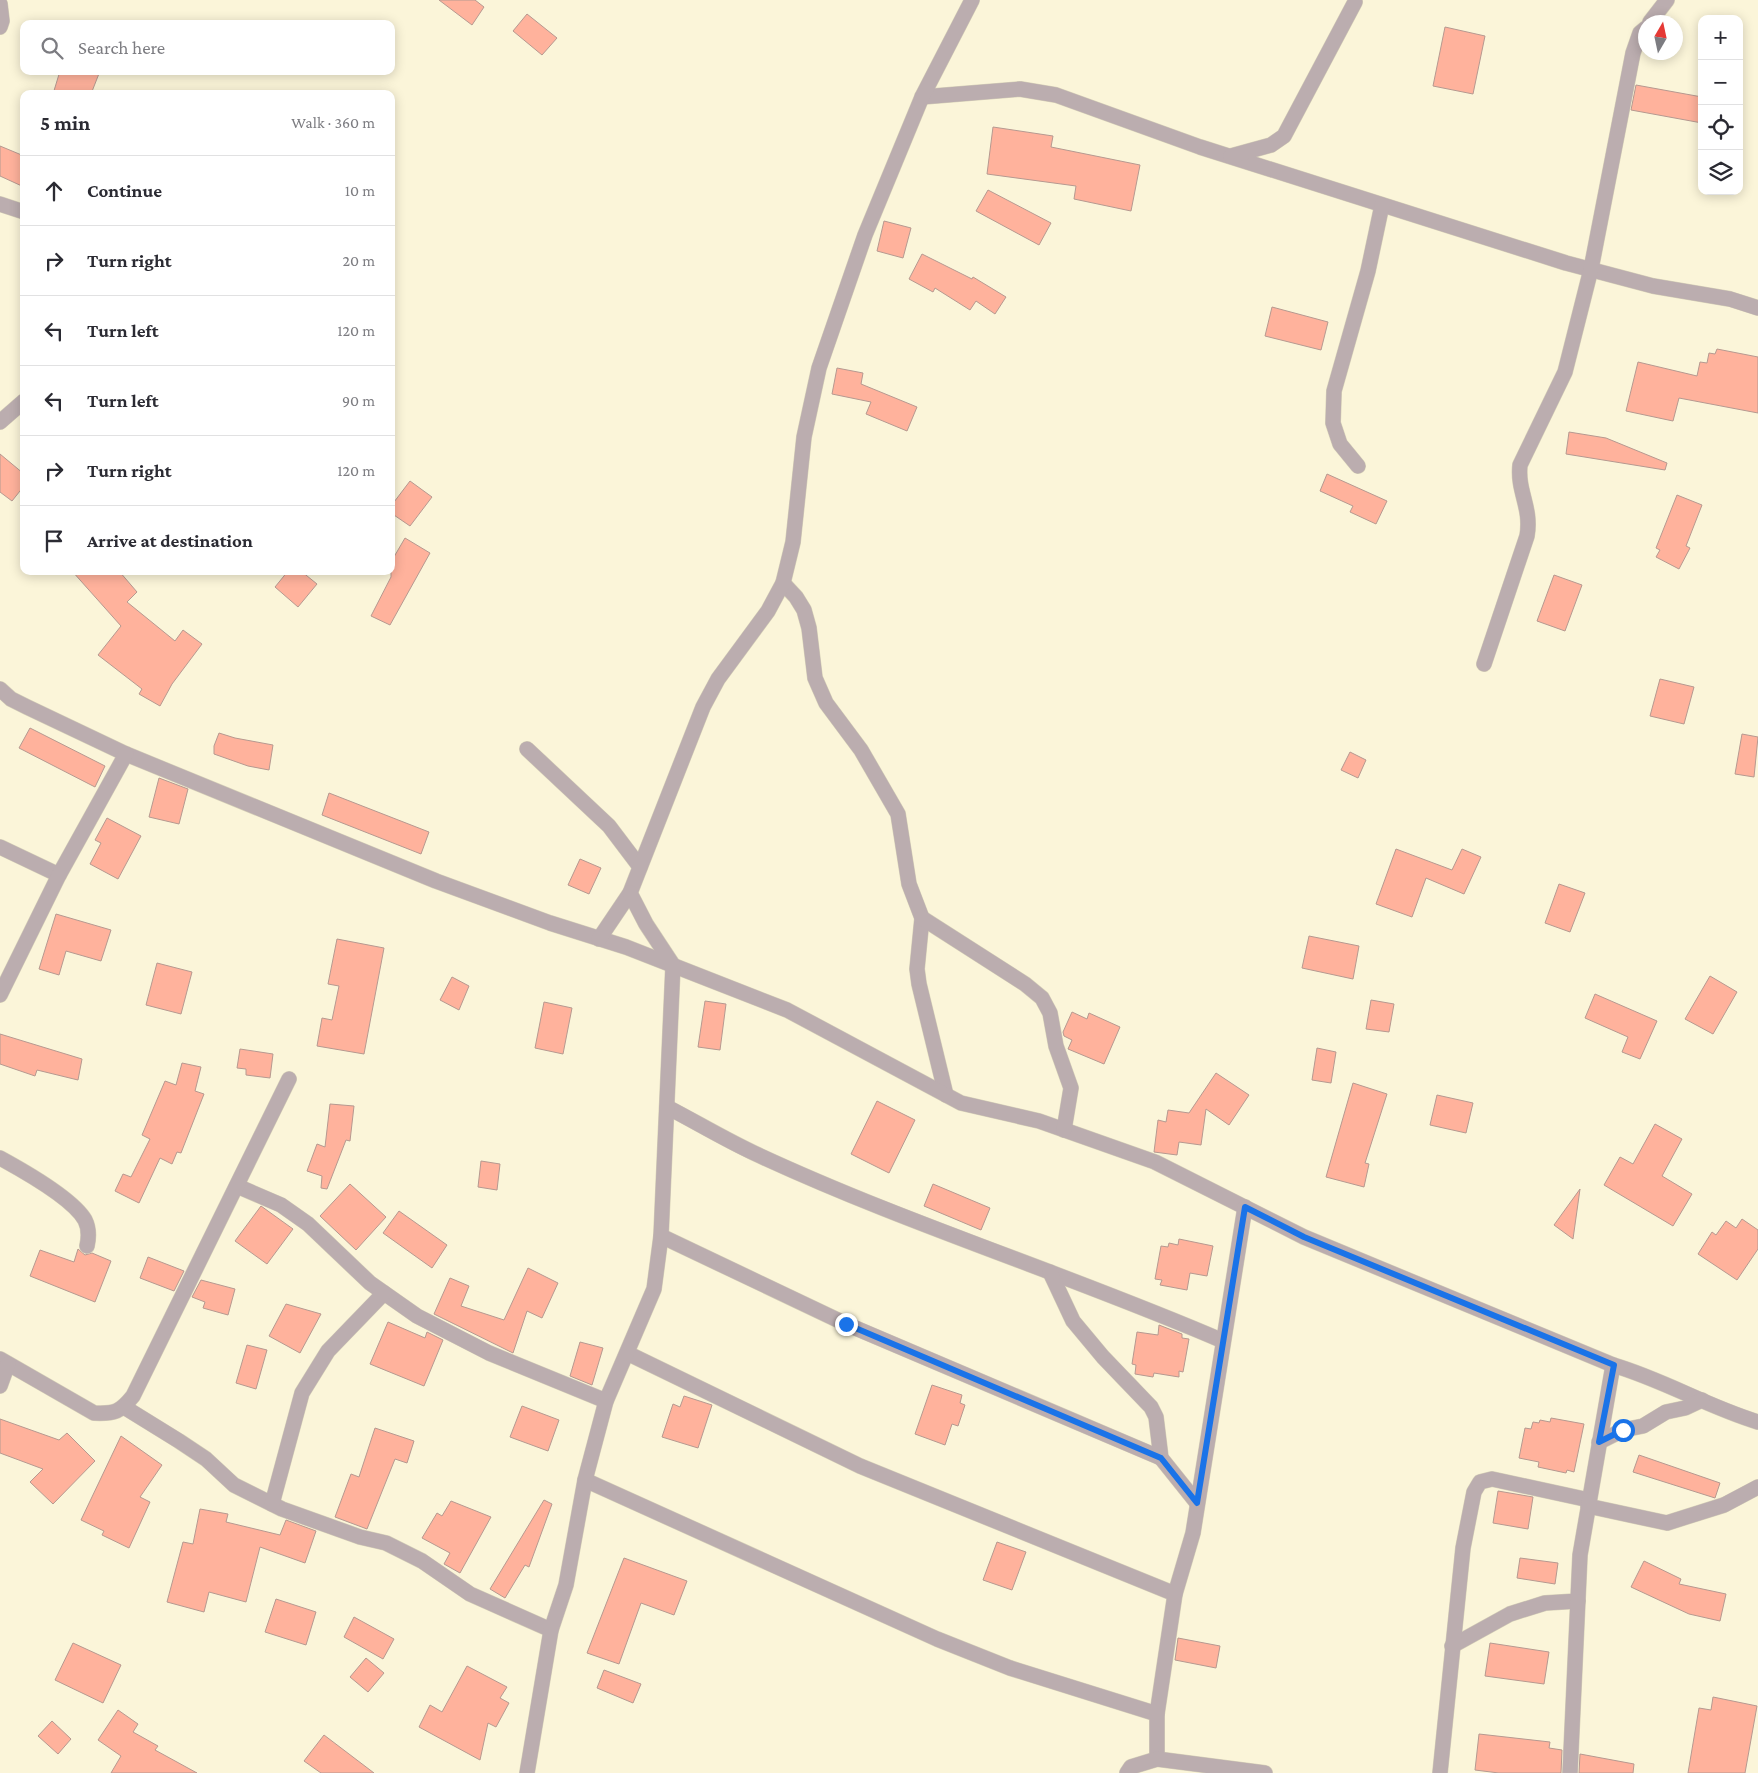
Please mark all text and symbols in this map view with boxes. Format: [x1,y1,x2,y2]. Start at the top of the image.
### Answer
north arrow [1638,15,1683,60]
map controls [1698,15,1743,195]
button: + [1698,15,1743,60]
search box [20,20,395,75]
icon: search [38,34,66,62]
text: Search here [78,37,165,58]
button: − [1698,60,1743,105]
button: locate [1698,105,1743,150]
text: 5 min [40,111,90,135]
text: Walk · 360 m [291,114,375,131]
button: layers [1698,150,1743,195]
icon: ahead [40,177,68,205]
text: Continue [87,180,162,201]
text: 10 m [345,182,375,199]
icon: right [40,247,68,275]
text: Turn right [87,250,172,271]
text: 20 m [342,252,375,269]
icon: left [40,317,68,345]
text: Turn left [87,320,159,341]
text: 120 m [337,322,375,339]
icon: left [40,387,68,415]
text: Turn left [87,390,159,411]
text: 90 m [342,392,375,409]
icon: right [40,457,68,485]
text: Turn right [87,460,172,481]
text: 120 m [337,462,375,479]
icon: arrive [40,527,68,555]
text: Arrive at destination [87,530,253,551]
route end [835,1313,858,1336]
route start [1612,1419,1635,1442]

